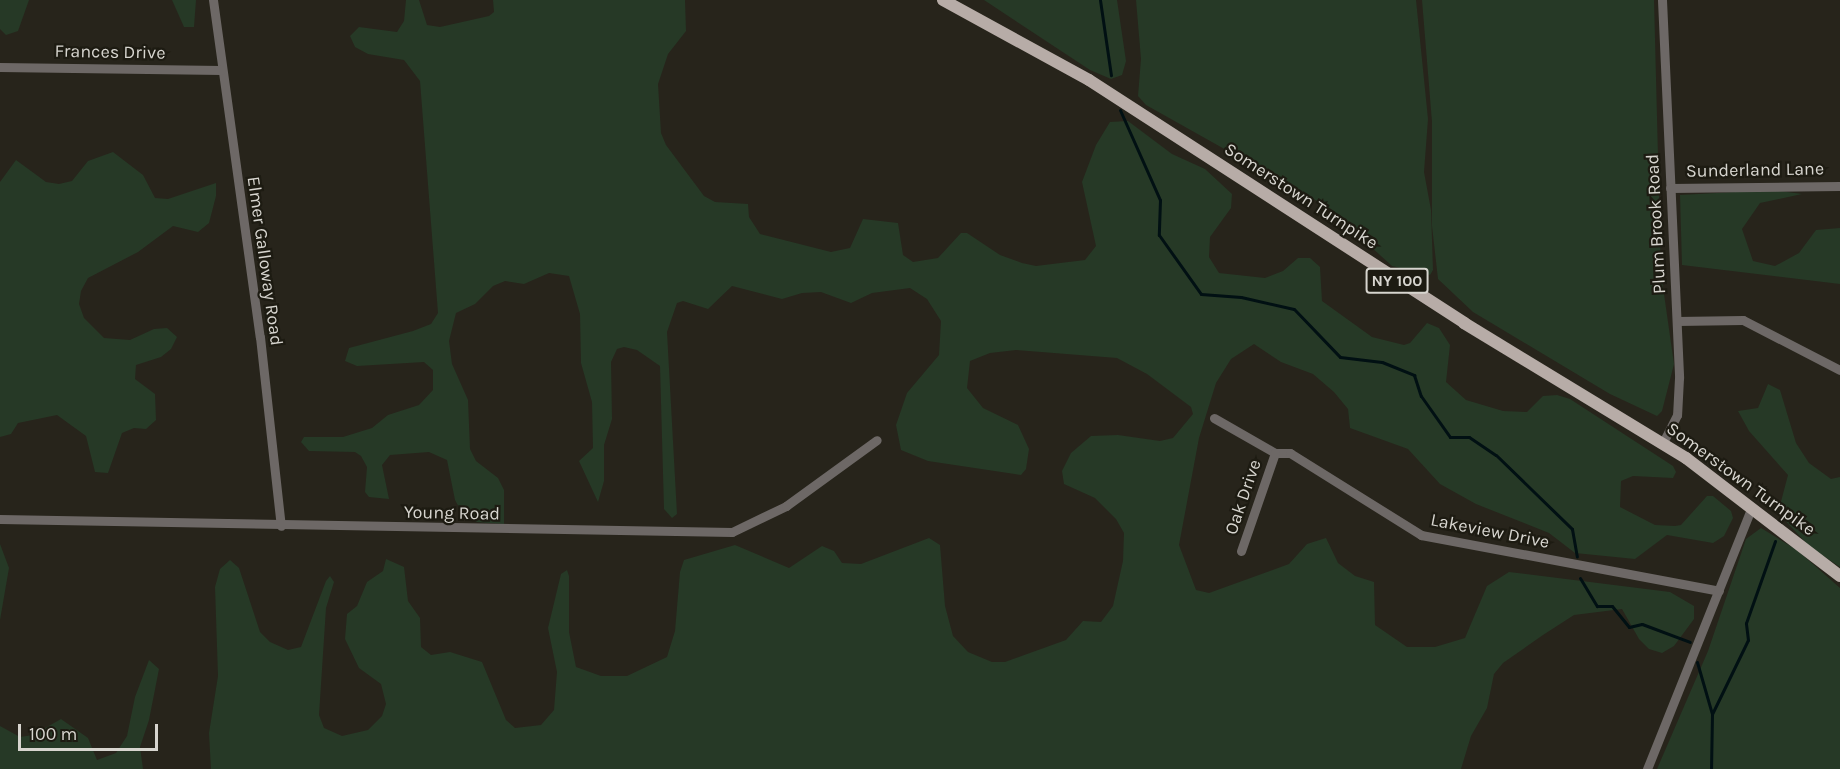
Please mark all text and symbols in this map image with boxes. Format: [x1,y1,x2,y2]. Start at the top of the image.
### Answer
street label: Frances Drive [54,40,166,64]
street label: Somerstown Turnpike [1220,138,1382,254]
street label: Plum Brook Road [1642,153,1670,295]
street label: Sunderland Lane [1686,158,1824,182]
street label: Elmer Galloway Road [242,175,288,347]
road number: NY 100 [1366,268,1428,294]
street label: Somerstown Turnpike [1662,418,1820,540]
street label: Oak Drive [1220,457,1266,537]
street label: Young Road [404,501,500,525]
street label: Lakeview Drive [1429,509,1551,553]
scale bar [21,712,160,750]
text: 100 m [29,723,77,745]

